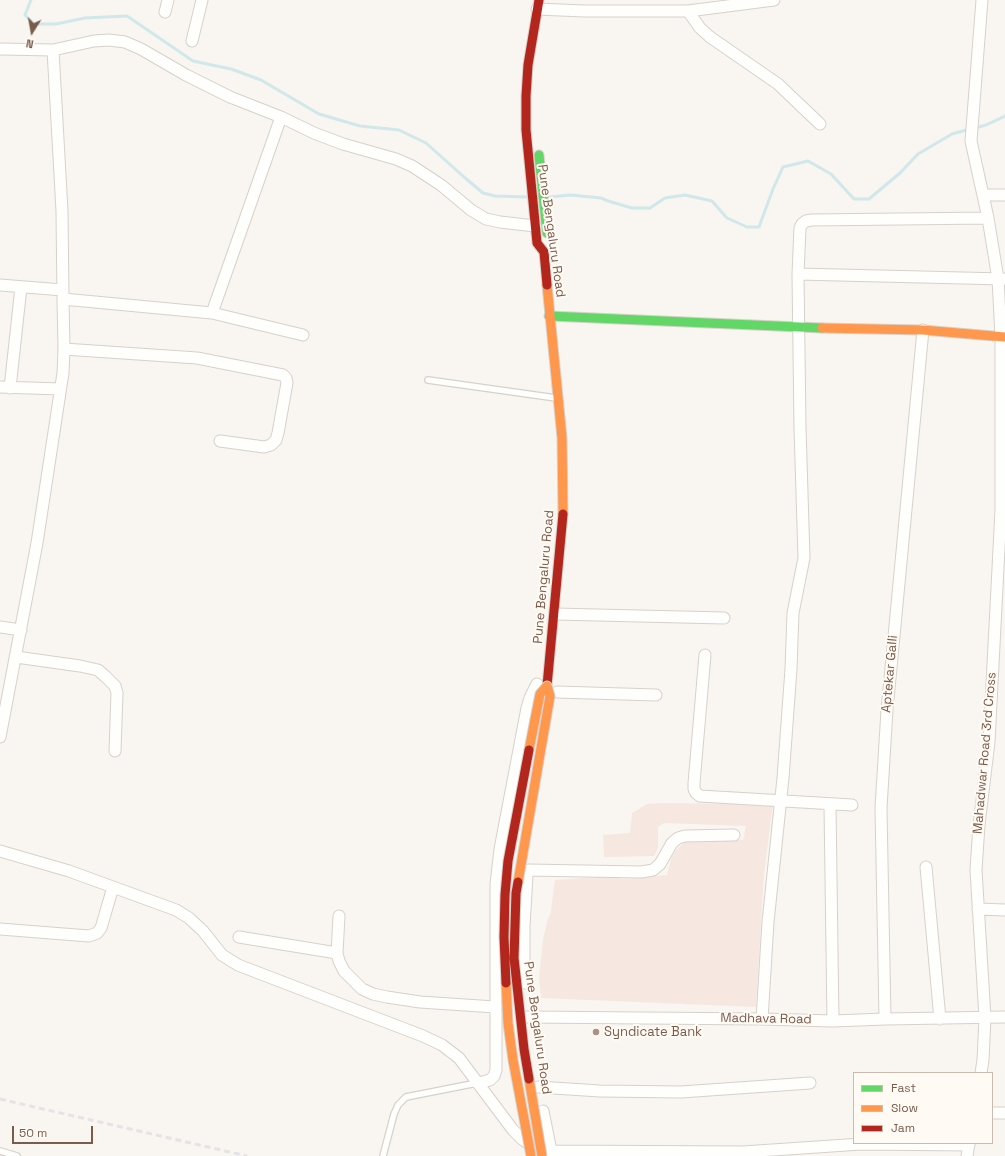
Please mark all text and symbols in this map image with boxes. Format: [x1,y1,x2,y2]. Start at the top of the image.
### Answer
north arrow [12,12,52,52]
text: N [25,36,35,51]
street label: Pune Bengaluru Road [534,164,568,298]
street label: Pune Bengaluru Road [530,510,558,644]
street label: Aptekar Galli [879,635,901,713]
street label: Mahadwar Road 3rd Cross [970,671,1000,835]
street label: Pune Bengaluru Road [520,961,554,1095]
street label: Madhava Road [720,1010,812,1028]
place label: Syndicate Bank [604,1024,702,1040]
marker: Syndicate Bank [591,1027,601,1037]
legend [853,1072,993,1144]
text: Fast [891,1080,916,1096]
text: Slow [891,1100,918,1116]
scale bar [14,1118,95,1144]
text: Jam [891,1120,915,1136]
text: 50 m [19,1125,47,1141]

